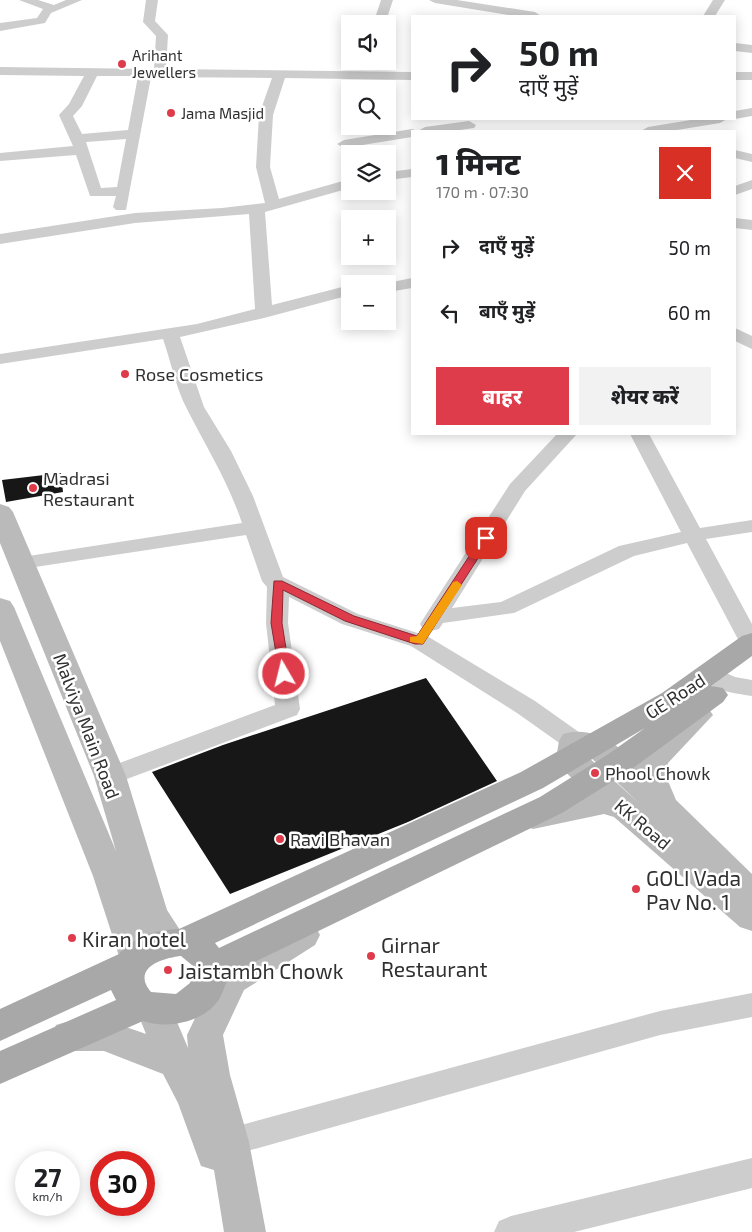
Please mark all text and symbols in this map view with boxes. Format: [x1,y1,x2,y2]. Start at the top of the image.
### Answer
map controls [341,15,396,330]
button: sound [341,15,396,70]
text: 50 m [519,31,599,73]
icon: right [436,35,501,100]
place label: Arihant Jewellers [132,46,196,81]
marker: Arihant Jewellers [116,58,128,70]
text: दाएँ मुड़ें [519,73,578,99]
button: search [341,80,396,135]
place label: Jama Masjid [181,104,264,123]
marker: Jama Masjid [165,107,177,119]
button: layers [341,145,396,200]
text: 1 मिनट [436,145,521,181]
button: close [659,147,711,199]
text: 170 m · 07:30 [436,182,529,201]
button: + [341,210,396,265]
icon: right [436,234,464,262]
text: दाएँ मुड़ें [479,234,534,257]
text: 50 m [668,236,711,259]
button: − [341,275,396,330]
icon: left [436,299,464,327]
text: बाएँ मुड़ें [479,299,535,322]
text: 60 m [668,301,711,324]
place label: Rose Cosmetics [135,363,263,385]
button: बाहर [436,367,569,425]
button: शेयर करें [579,367,711,425]
marker: Rose Cosmetics [119,368,131,380]
place label: Madrasi Restaurant [43,467,134,510]
marker: Madrasi Restaurant [27,482,39,494]
pin [465,517,507,559]
icon: arrive [472,524,500,552]
position arrow [257,647,309,699]
street label: Malviya Main Road [49,650,125,802]
street label: GE Road [641,669,709,723]
place label: Phool Chowk [605,762,710,784]
marker: Phool Chowk [589,767,601,779]
street label: KK Road [610,794,676,854]
place label: Ravi Bhavan [290,828,390,850]
marker: Ravi Bhavan [274,833,286,845]
place label: GOLI Vada Pav No. 1 [646,865,741,914]
marker: GOLI Vada Pav No. 1 [630,883,642,895]
place label: Kiran hotel [82,926,187,951]
marker: Kiran hotel [66,932,78,944]
place label: Girnar Restaurant [381,932,487,981]
marker: Girnar Restaurant [365,950,377,962]
place label: Jaistambh Chowk [178,958,344,983]
marker: Jaistambh Chowk [162,964,174,976]
speed limit sign: 30 [90,1151,155,1216]
text: 27 [34,1162,61,1192]
text: km/h [33,1189,62,1203]

